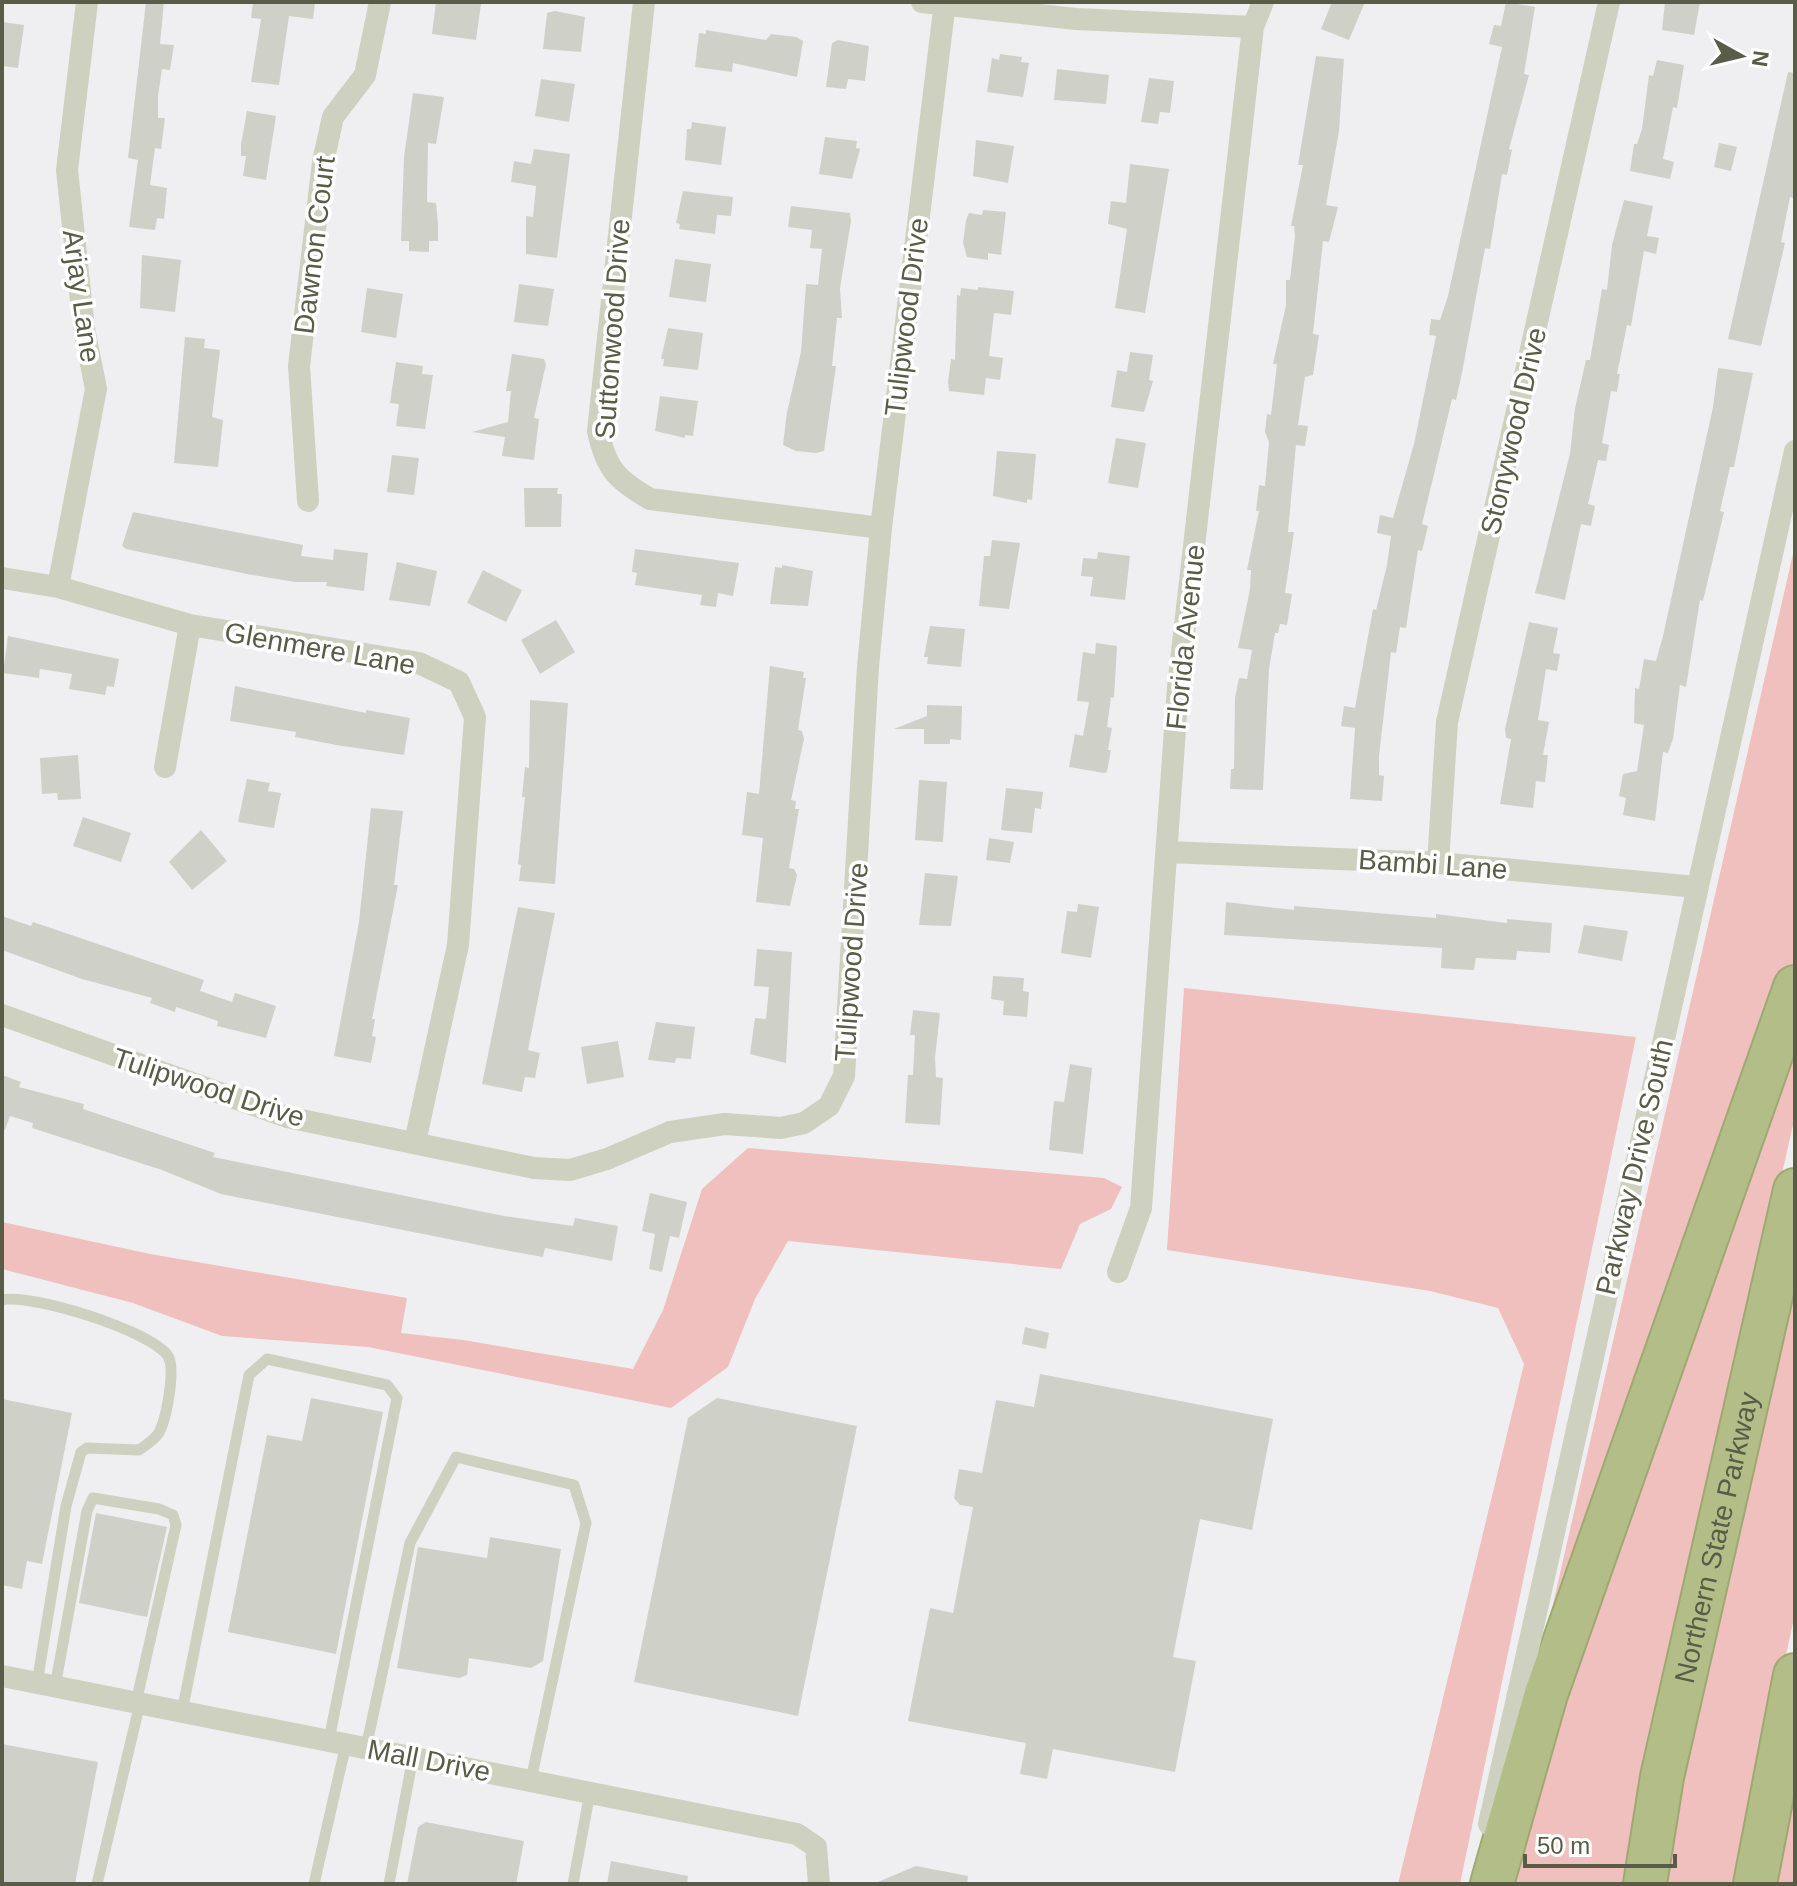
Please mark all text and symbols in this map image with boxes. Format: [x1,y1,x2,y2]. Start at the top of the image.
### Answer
north arrow [1701,16,1781,96]
text: N [1747,49,1774,68]
street label: Dawnon Court [288,154,341,336]
street label: Tulipwood Drive [879,216,934,418]
street label: Suttonwood Drive [589,218,636,440]
street label: Arjay Lane [57,228,106,365]
street label: Stonywood Drive [1475,325,1552,538]
street label: Florida Avenue [1160,543,1211,731]
street label: Glenmere Lane [222,616,418,681]
street label: Bambi Lane [1357,844,1509,885]
street label: Tulipwood Drive [829,861,874,1063]
street label: Parkway Drive South [1590,1036,1679,1298]
street label: Tulipwood Drive [109,1042,309,1133]
street label: Northern State Parkway [1669,1389,1765,1686]
street label: Mall Drive [365,1733,493,1788]
scale bar [1525,1818,1675,1868]
text: 50 m [1537,1832,1590,1859]

